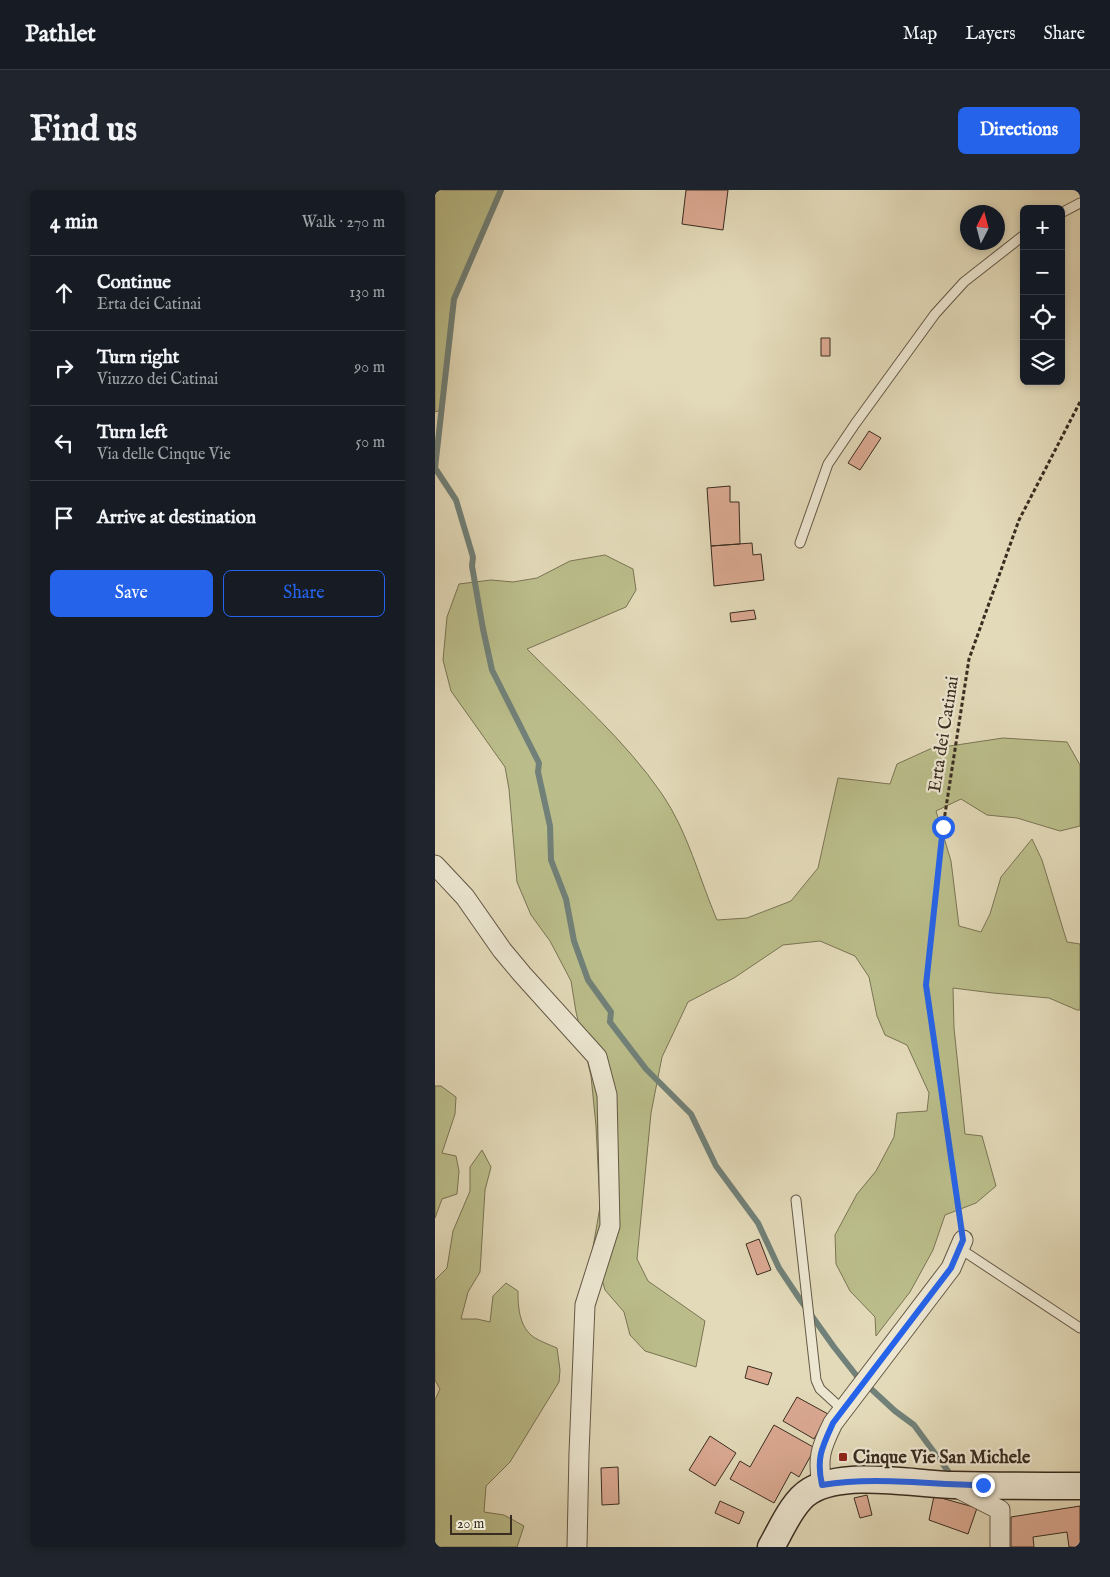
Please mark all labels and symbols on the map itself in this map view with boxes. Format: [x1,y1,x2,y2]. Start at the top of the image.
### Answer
north arrow [960,205,1005,250]
street label: Erta dei Catinai [924,674,965,794]
route start [932,816,955,839]
place label: Cinque Vie San Michele [853,1447,1031,1470]
marker: Cinque Vie San Michele [837,1451,849,1463]
route end [972,1474,995,1497]
scale bar [450,1512,513,1535]

